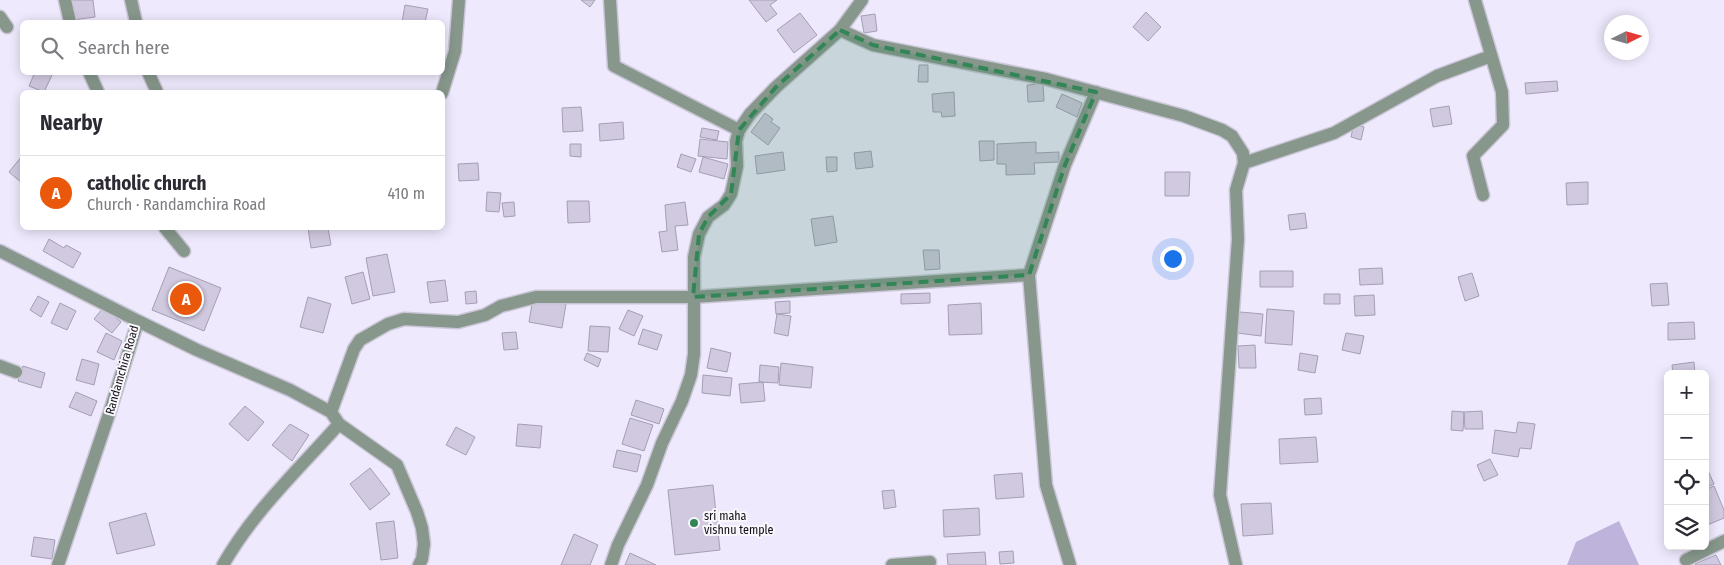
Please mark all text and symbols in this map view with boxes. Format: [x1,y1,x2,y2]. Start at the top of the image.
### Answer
north arrow [1604,15,1649,60]
search box [20,20,445,75]
icon: search [38,34,66,62]
text: Search here [78,36,170,59]
text: Nearby [40,110,102,136]
text: catholic church [87,172,206,195]
text: A [52,184,60,203]
text: 410 m [387,184,425,203]
text: Church · Randamchira Road [87,195,266,214]
your location [1160,246,1186,272]
pin: A [170,280,202,318]
street label: Randamchira Road [103,324,141,416]
map controls [1664,370,1709,550]
button: + [1664,370,1709,415]
button: − [1664,415,1709,460]
button: locate [1664,460,1709,505]
button: layers [1664,505,1709,550]
place label: sri maha vishnu temple [704,509,774,537]
marker: sri maha vishnu temple [688,517,700,529]

